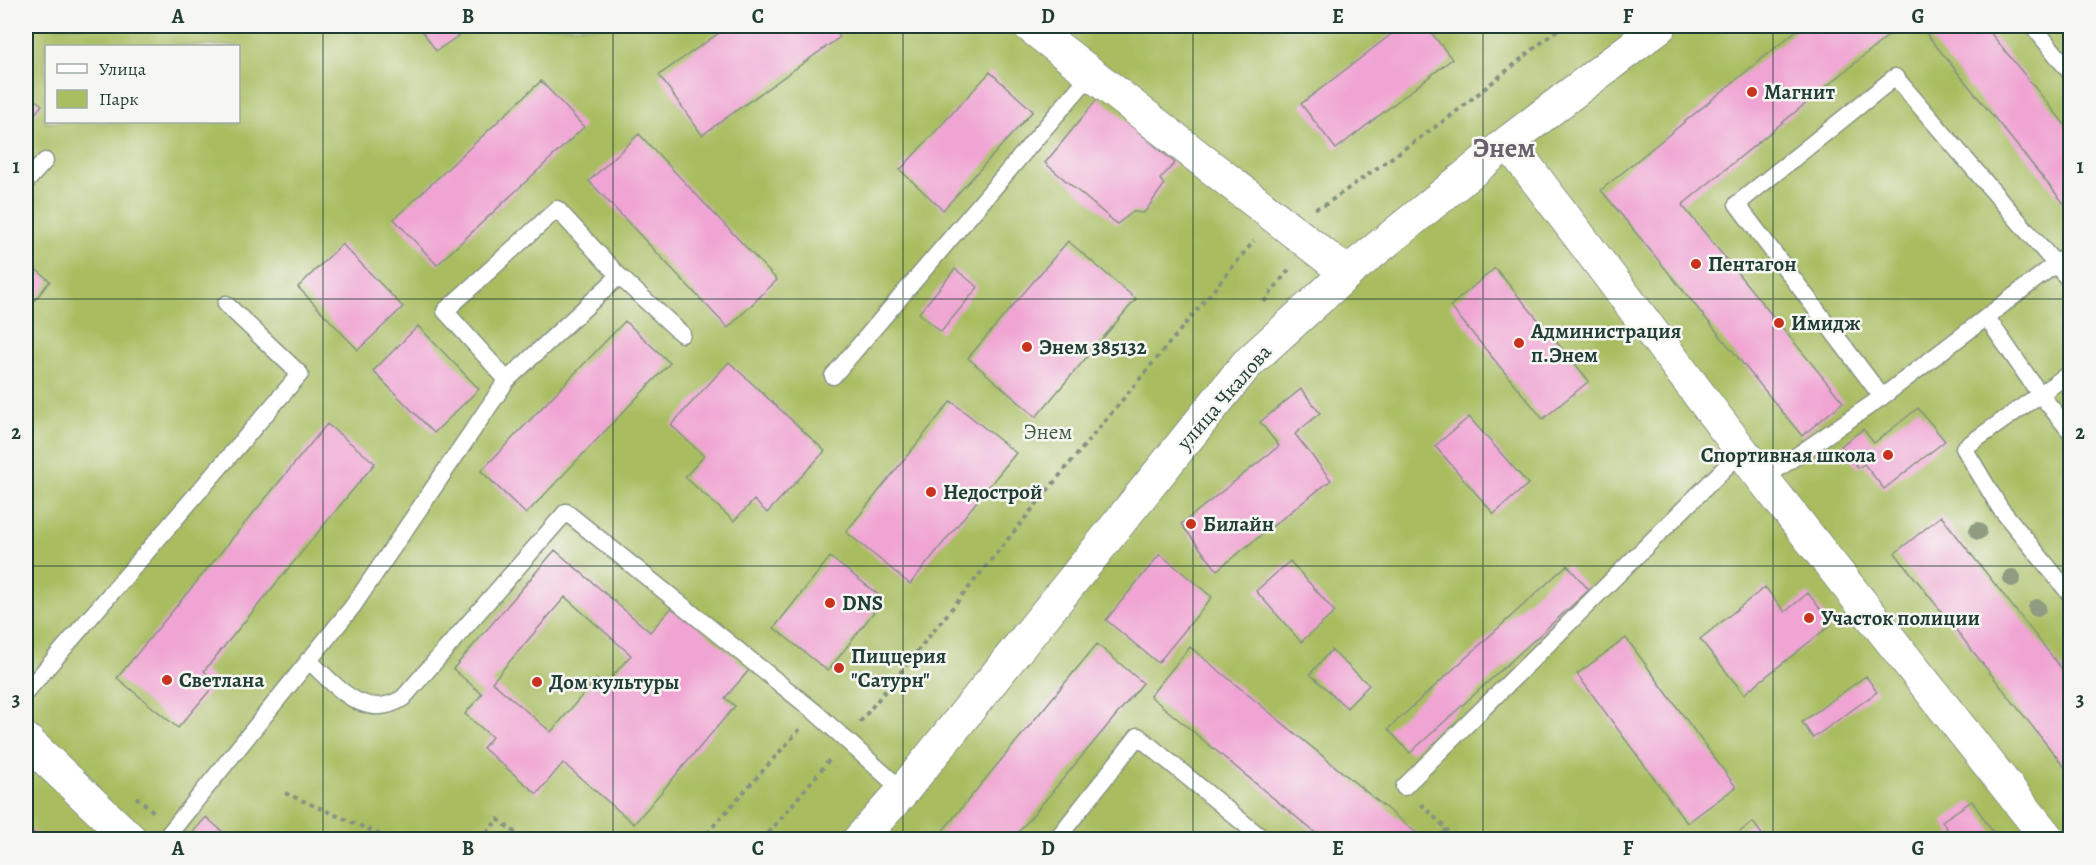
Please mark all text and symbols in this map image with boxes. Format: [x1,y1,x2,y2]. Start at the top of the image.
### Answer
text: A [171,3,185,30]
text: B [462,3,474,30]
text: C [752,3,764,30]
text: D [1041,3,1055,30]
text: E [1332,3,1344,30]
text: F [1623,3,1634,30]
text: G [1911,3,1925,30]
legend [45,45,240,123]
text: Улица [99,57,147,81]
place label: Магнит [1764,78,1835,106]
marker: Магнит [1745,85,1759,99]
text: Парк [99,87,139,111]
district label: Энем [1472,130,1536,166]
text: 1 [12,153,20,180]
text: 1 [2076,153,2084,180]
place label: Пентагон [1708,250,1797,278]
marker: Пентагон [1689,257,1703,271]
place label: Имидж [1791,309,1860,337]
marker: Имидж [1772,316,1786,330]
place label: Администрация п.Энем [1530,317,1681,369]
place label: Энем 385132 [1039,333,1147,361]
marker: Администрация п.Энем [1512,336,1526,350]
street label: улица Чкалова [1170,338,1278,456]
marker: Энем 385132 [1020,340,1034,354]
park label: Энем [1024,418,1072,446]
text: 2 [11,419,21,446]
text: 2 [2075,419,2085,446]
place label: Спортивная школа [1701,441,1876,469]
marker: Спортивная школа [1881,448,1895,462]
place label: Недострой [943,478,1042,506]
marker: Недострой [924,485,938,499]
place label: Билайн [1203,510,1274,538]
marker: Билайн [1184,517,1198,531]
place label: DNS [842,589,883,617]
marker: DNS [823,596,837,610]
place label: Участок полиции [1821,604,1980,632]
marker: Участок полиции [1802,611,1816,625]
place label: Пиццерия "Сатурн" [851,642,946,694]
marker: Пиццерия "Сатурн" [832,661,846,675]
place label: Светлана [179,666,264,694]
place label: Дом культуры [549,668,679,696]
marker: Светлана [160,673,174,687]
marker: Дом культуры [530,675,544,689]
text: 3 [12,686,20,713]
text: 3 [2076,686,2084,713]
text: A [171,835,185,862]
text: B [462,835,474,862]
text: C [752,835,764,862]
text: D [1041,835,1055,862]
text: E [1332,835,1344,862]
text: F [1623,835,1634,862]
text: G [1911,835,1925,862]

